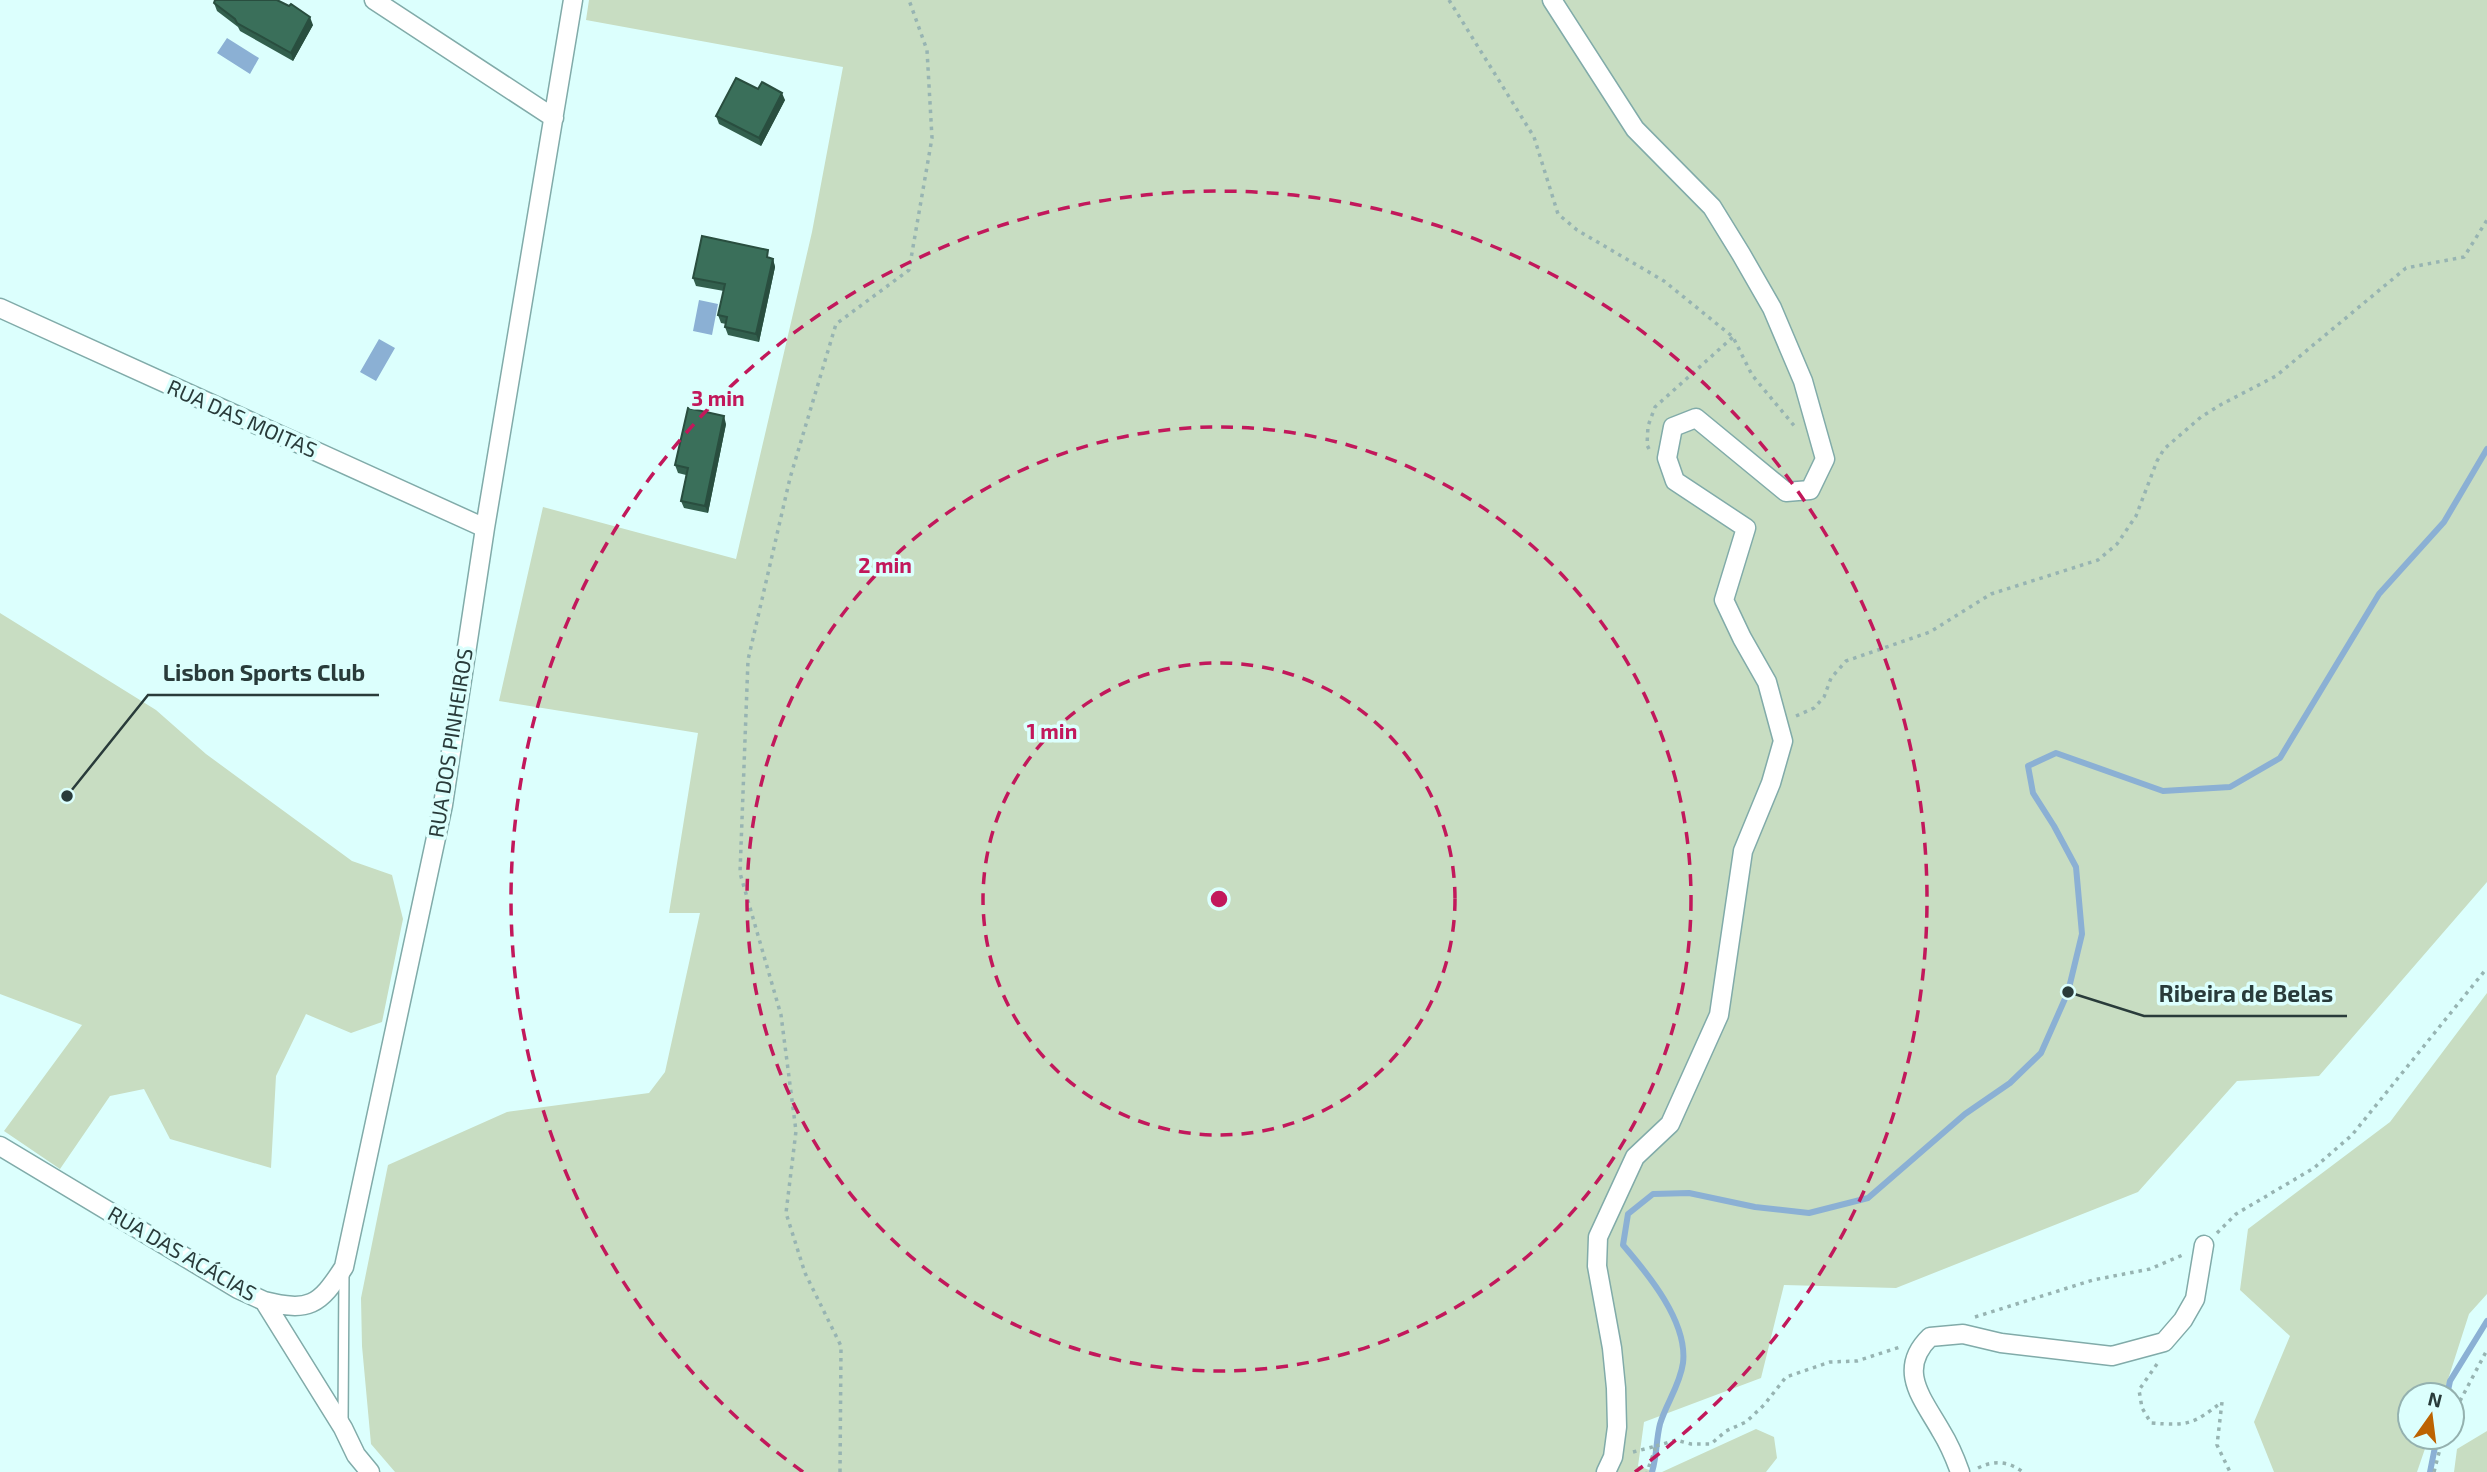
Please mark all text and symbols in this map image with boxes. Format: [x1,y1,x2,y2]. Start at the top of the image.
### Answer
street label: RUA DAS MOITAS [164,373,321,462]
text: 3 min [691,385,745,410]
text: 2 min [858,552,912,577]
street label: RUA DOS PINHEIROS [422,646,477,839]
callout: Lisbon Sports Club [148,651,379,695]
text: Lisbon Sports Club [163,658,365,686]
text: 1 min [1027,718,1077,743]
centre of rings [1207,887,1231,911]
callout: Ribeira de Belas [2144,972,2347,1016]
text: Ribeira de Belas [2159,979,2333,1007]
street label: RUA DAS ACÁCIAS [104,1200,261,1305]
north arrow [2396,1381,2466,1451]
text: N [2426,1386,2445,1412]

